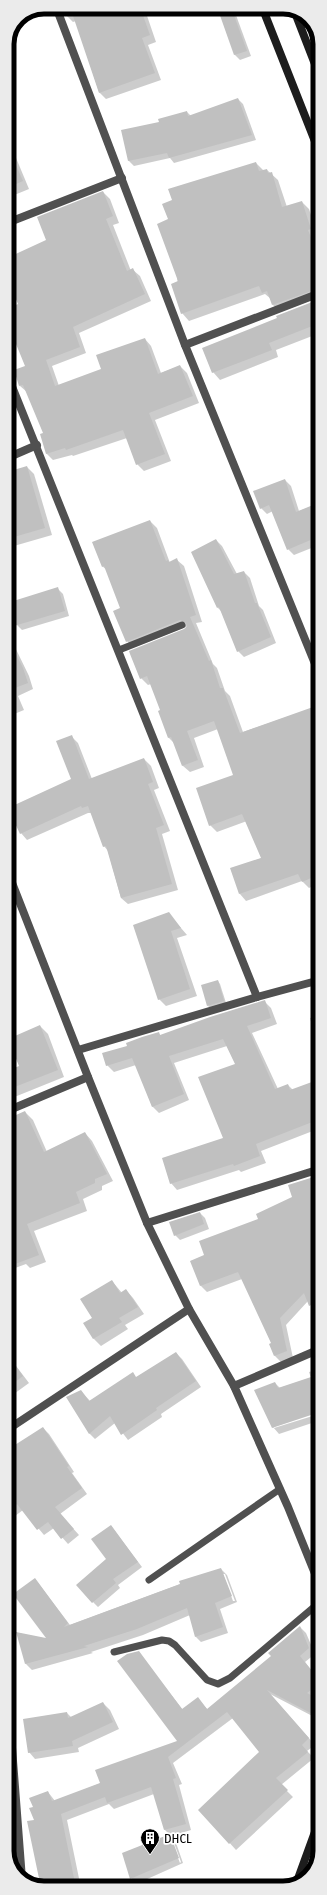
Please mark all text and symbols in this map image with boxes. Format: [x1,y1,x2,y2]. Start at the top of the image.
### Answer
building icon: DHCL [139,1827,161,1855]
place label: DHCL [164,1831,192,1846]

